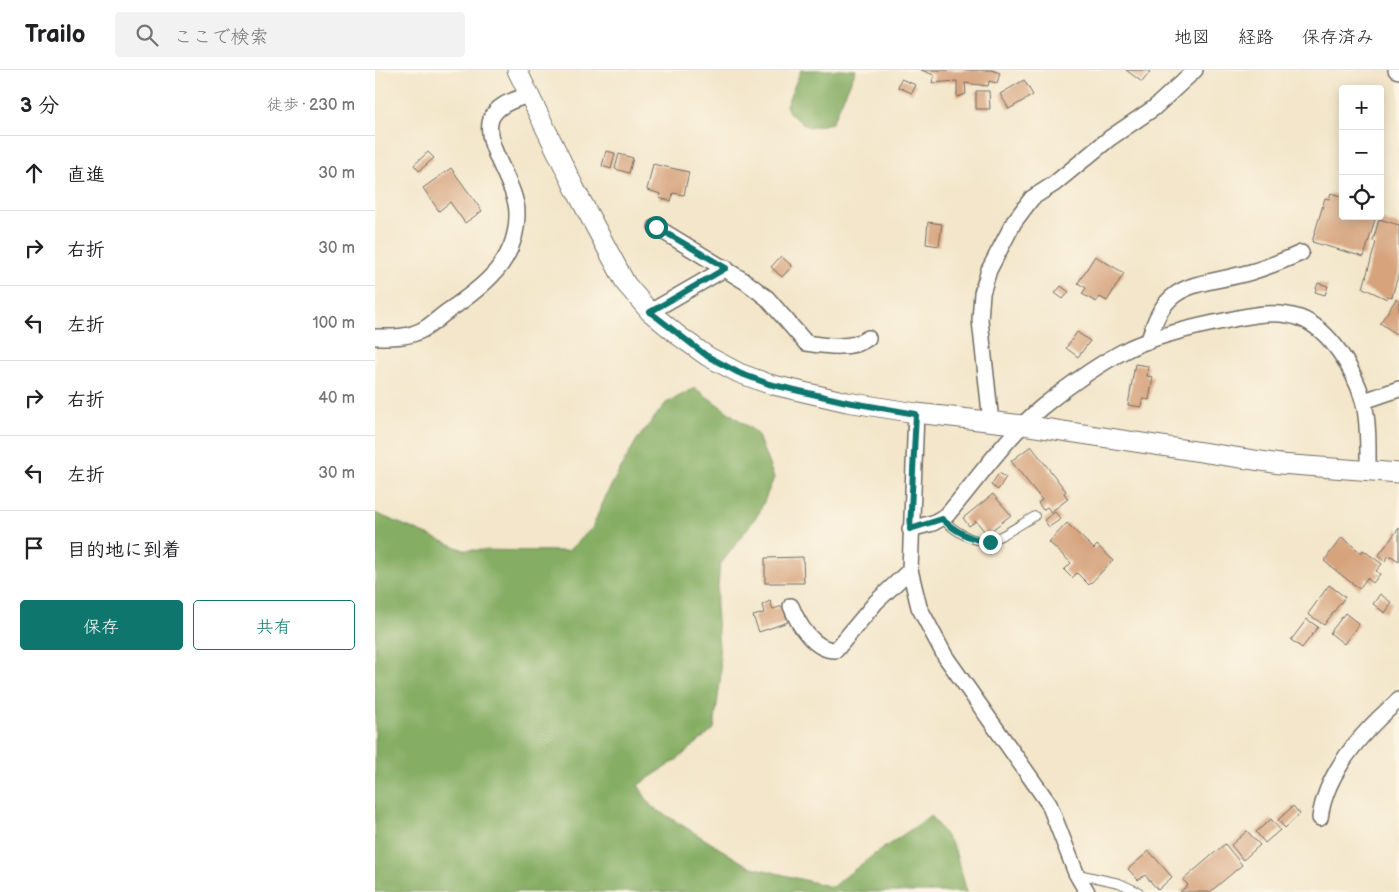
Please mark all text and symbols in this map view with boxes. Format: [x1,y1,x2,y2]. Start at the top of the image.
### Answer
search box [115,12,465,57]
text: Trailo [25,20,85,49]
icon: search [133,21,161,49]
text: ここで検索 [173,26,268,49]
text: 地図 [1174,27,1210,48]
text: 経路 [1238,27,1274,48]
text: 保存済み [1302,27,1374,48]
map controls [1339,85,1384,220]
button: + [1339,85,1384,130]
text: 3 分 [20,93,59,118]
text: 徒歩 · 230 m [267,96,355,115]
button: − [1339,130,1384,175]
icon: ahead [20,159,48,187]
text: 直進 [67,164,105,187]
text: 30 m [318,164,355,183]
button: locate [1339,175,1384,220]
route start [645,216,668,239]
icon: right [20,234,48,262]
text: 右折 [67,239,105,262]
text: 30 m [318,239,355,258]
icon: left [20,309,48,337]
text: 左折 [67,314,105,337]
text: 100 m [312,314,355,333]
icon: right [20,384,48,412]
text: 右折 [67,389,105,412]
text: 40 m [318,389,355,408]
icon: left [20,459,48,487]
text: 左折 [67,464,105,487]
text: 30 m [318,464,355,483]
route end [979,531,1002,554]
icon: arrive [20,534,48,562]
text: 目的地に到着 [67,539,181,562]
button: 保存 [20,600,183,650]
button: 共有 [193,600,355,650]

